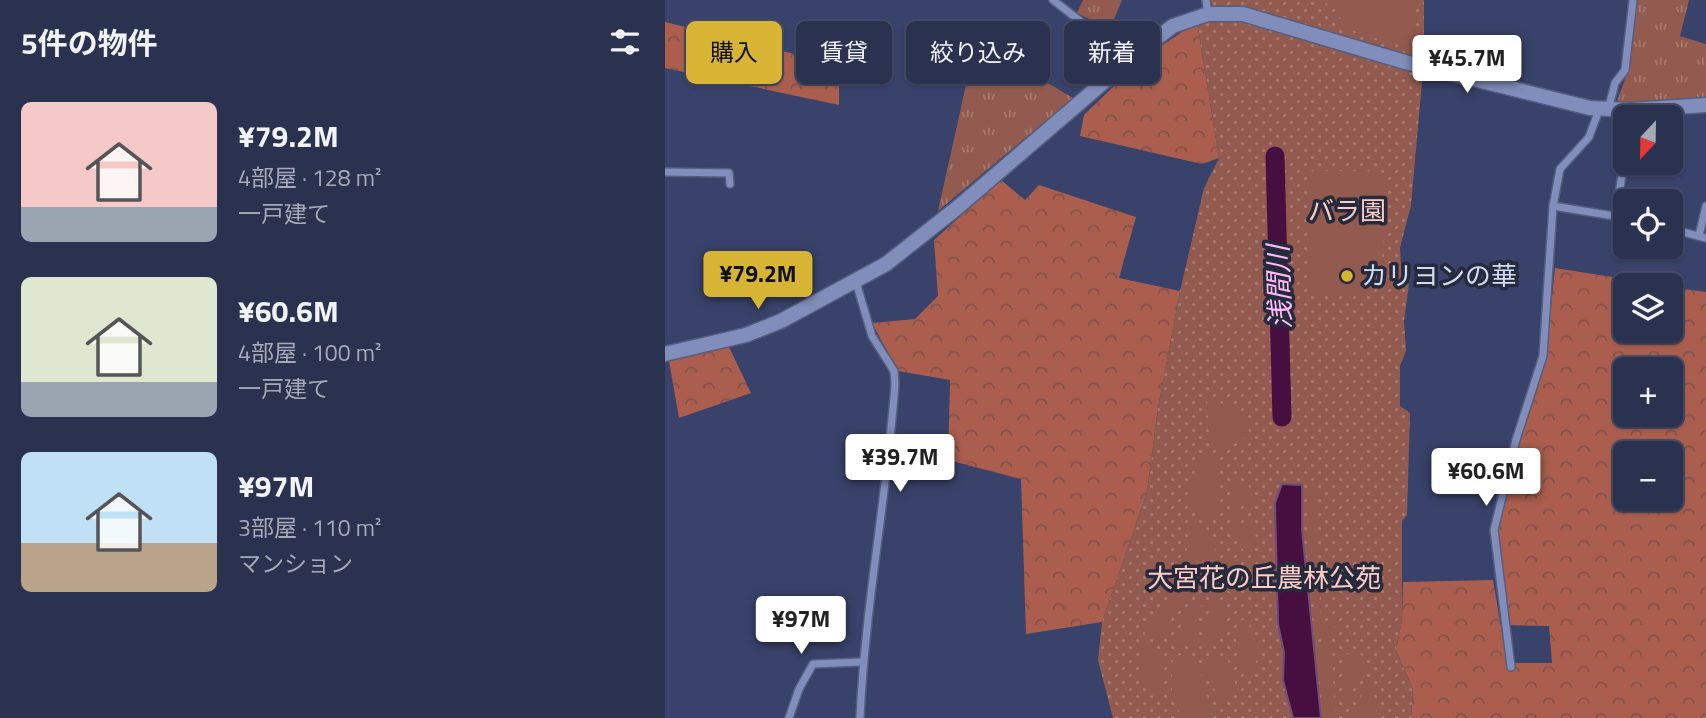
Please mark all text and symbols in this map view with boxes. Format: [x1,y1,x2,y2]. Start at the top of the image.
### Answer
text: 5件の物件 [21,20,158,66]
chip: 購入 [686,21,782,84]
chip: 賃貸 [796,21,892,84]
chip: 絞り込み [906,21,1050,84]
chip: 新着 [1064,21,1160,84]
icon: filters [606,23,644,61]
pin: ¥45.7M [1410,36,1524,95]
text: ¥45.7M [1428,40,1506,75]
north arrow [1613,105,1683,175]
map controls [1613,105,1683,511]
text: ¥79.2M [238,113,339,159]
icon: home [77,130,161,214]
text: 4部屋 · 128 m² [238,160,381,195]
button: locate [1613,189,1683,259]
park label: バラ園 [1308,191,1386,230]
text: 一戸建て [238,196,330,231]
water label: 浅間川 [1255,241,1301,330]
pin: ¥79.2M [701,252,815,311]
text: ¥79.2M [719,256,797,291]
place label: カリヨンの華 [1361,256,1517,295]
marker: カリヨンの華 [1339,268,1355,284]
button: layers [1613,273,1683,343]
text: ¥60.6M [238,288,339,334]
icon: home [77,305,161,389]
text: 4部屋 · 100 m² [238,335,381,370]
button: + [1613,357,1683,427]
text: 一戸建て [238,371,330,406]
pin: ¥39.7M [843,434,957,494]
text: ¥39.7M [861,439,939,474]
button: − [1613,441,1683,511]
pin: ¥60.6M [1429,448,1543,508]
text: ¥60.6M [1447,453,1525,488]
text: ¥97M [238,463,314,509]
icon: home [77,480,161,564]
text: 3部屋 · 110 m² [238,510,381,545]
text: マンション [238,546,353,581]
park label: 大宮花の丘農林公苑 [1147,558,1381,597]
pin: ¥97M [760,596,842,656]
text: ¥97M [772,601,830,636]

